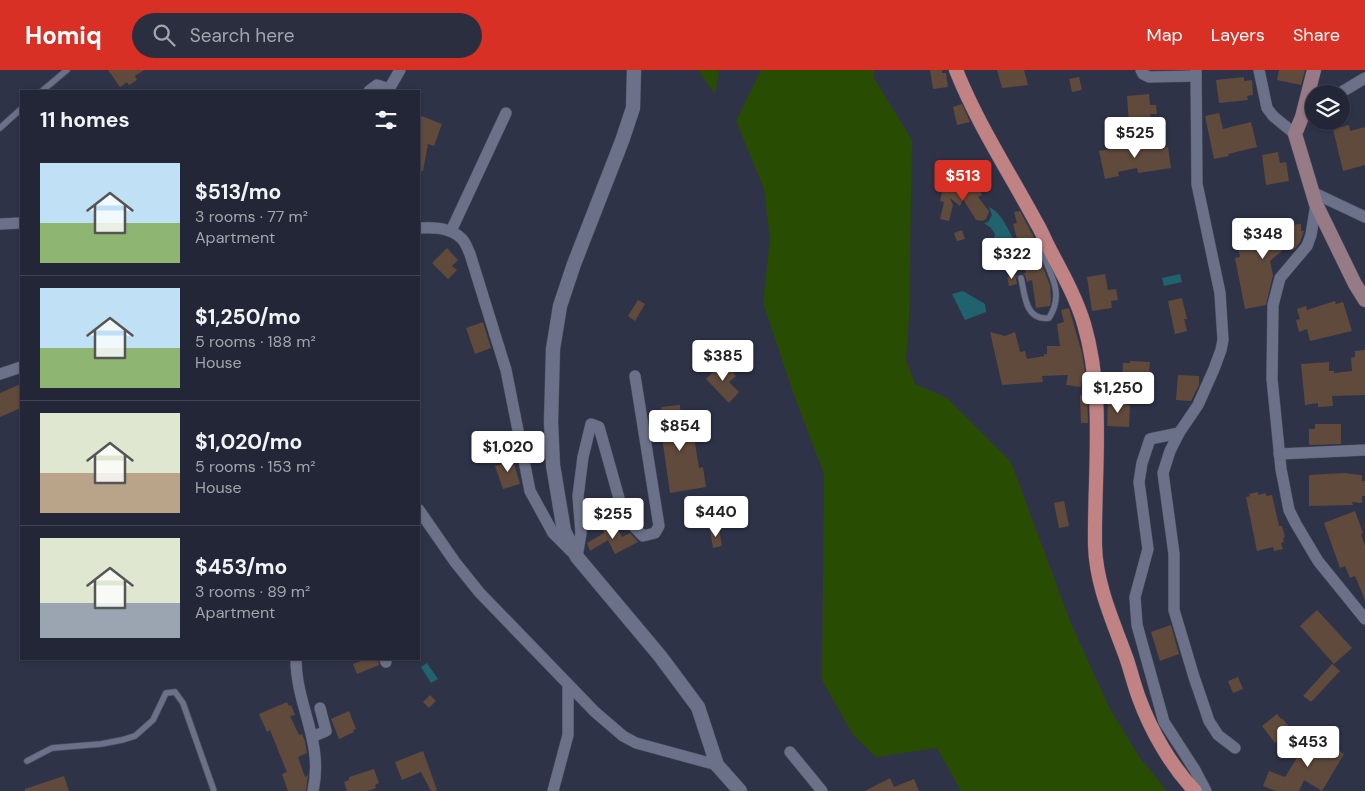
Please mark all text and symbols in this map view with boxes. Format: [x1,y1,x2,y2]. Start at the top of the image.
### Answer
search box [132,13,482,58]
text: Homiq [25,20,102,51]
icon: search [150,21,178,49]
text: Search here [190,23,295,48]
text: Map [1147,23,1183,47]
text: Layers [1211,23,1265,47]
text: Share [1293,23,1340,47]
map controls [1305,85,1350,130]
button: layers [1305,85,1350,130]
text: 11 homes [40,106,130,134]
icon: filters [372,106,400,134]
pin: $525 [1105,116,1165,159]
text: $525 [1116,122,1154,143]
pin: $513 [933,160,993,202]
text: $513 [945,165,981,186]
text: $513/mo [195,178,281,206]
icon: home [80,183,140,243]
text: 3 rooms · 77 m² [195,206,308,227]
pin: $348 [1233,218,1293,260]
text: $348 [1243,223,1283,244]
text: Apartment [195,227,275,248]
pin: $322 [982,238,1042,280]
text: $322 [993,243,1031,264]
text: $1,250/mo [195,303,301,331]
icon: home [80,308,140,368]
text: 5 rooms · 188 m² [195,331,316,352]
pin: $385 [693,340,753,382]
text: $385 [703,345,743,366]
text: House [195,352,242,373]
pin: $1,250 [1077,372,1159,414]
text: $1,250 [1093,377,1143,398]
pin: $854 [650,410,710,452]
text: $854 [660,415,700,436]
text: $1,020/mo [195,428,302,456]
pin: $1,020 [467,430,549,473]
icon: home [80,433,140,493]
text: $1,020 [482,436,534,457]
text: 5 rooms · 153 m² [195,456,316,477]
text: House [195,477,242,498]
pin: $440 [686,496,746,538]
pin: $255 [583,498,643,540]
text: $440 [695,501,737,522]
text: $255 [594,503,632,524]
text: $453/mo [195,553,287,581]
icon: home [80,558,140,618]
text: 3 rooms · 89 m² [195,581,310,602]
text: Apartment [195,602,275,623]
pin: $453 [1278,726,1338,768]
text: $453 [1288,731,1328,752]

